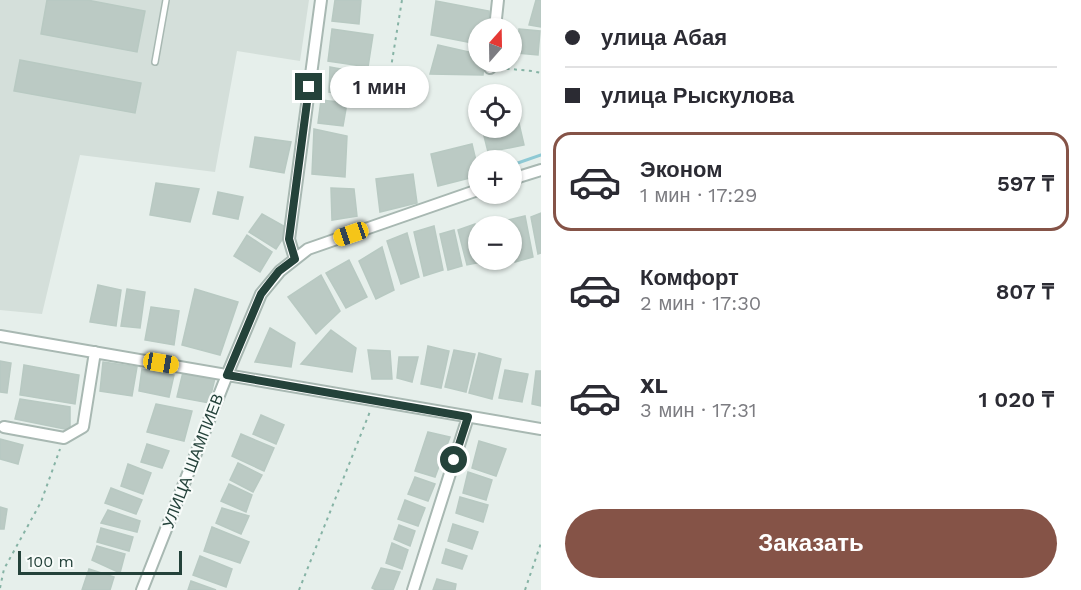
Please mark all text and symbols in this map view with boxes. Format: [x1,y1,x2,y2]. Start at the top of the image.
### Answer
north arrow [468,18,522,72]
map controls [468,18,522,270]
text: улица Абая [601,25,727,50]
callout: 1 мин [330,66,429,108]
route end [295,73,322,100]
text: 1 мин [353,75,406,99]
text: улица Рыскулова [601,83,794,108]
button: locate [468,84,522,138]
button: + [468,150,522,204]
icon: car [568,155,622,209]
text: Эконом [640,157,723,182]
text: 597 ₸ [997,171,1054,196]
text: 1 мин · 17:29 [640,183,757,207]
button: − [468,216,522,270]
car [331,220,371,248]
icon: car [568,263,622,317]
text: Комфорт [640,265,739,290]
text: 807 ₸ [996,279,1054,304]
text: 2 мин · 17:30 [640,291,761,315]
car [142,351,180,375]
icon: car [568,371,622,425]
text: XL [640,373,668,398]
text: 1 020 ₸ [978,387,1054,412]
street label: УЛИЦА ШАМПИЕВ [159,391,227,531]
text: 3 мин · 17:31 [640,398,757,422]
route start [440,446,467,473]
button: Заказать [565,509,1057,578]
scale bar [18,548,182,576]
text: 100 m [27,552,74,571]

